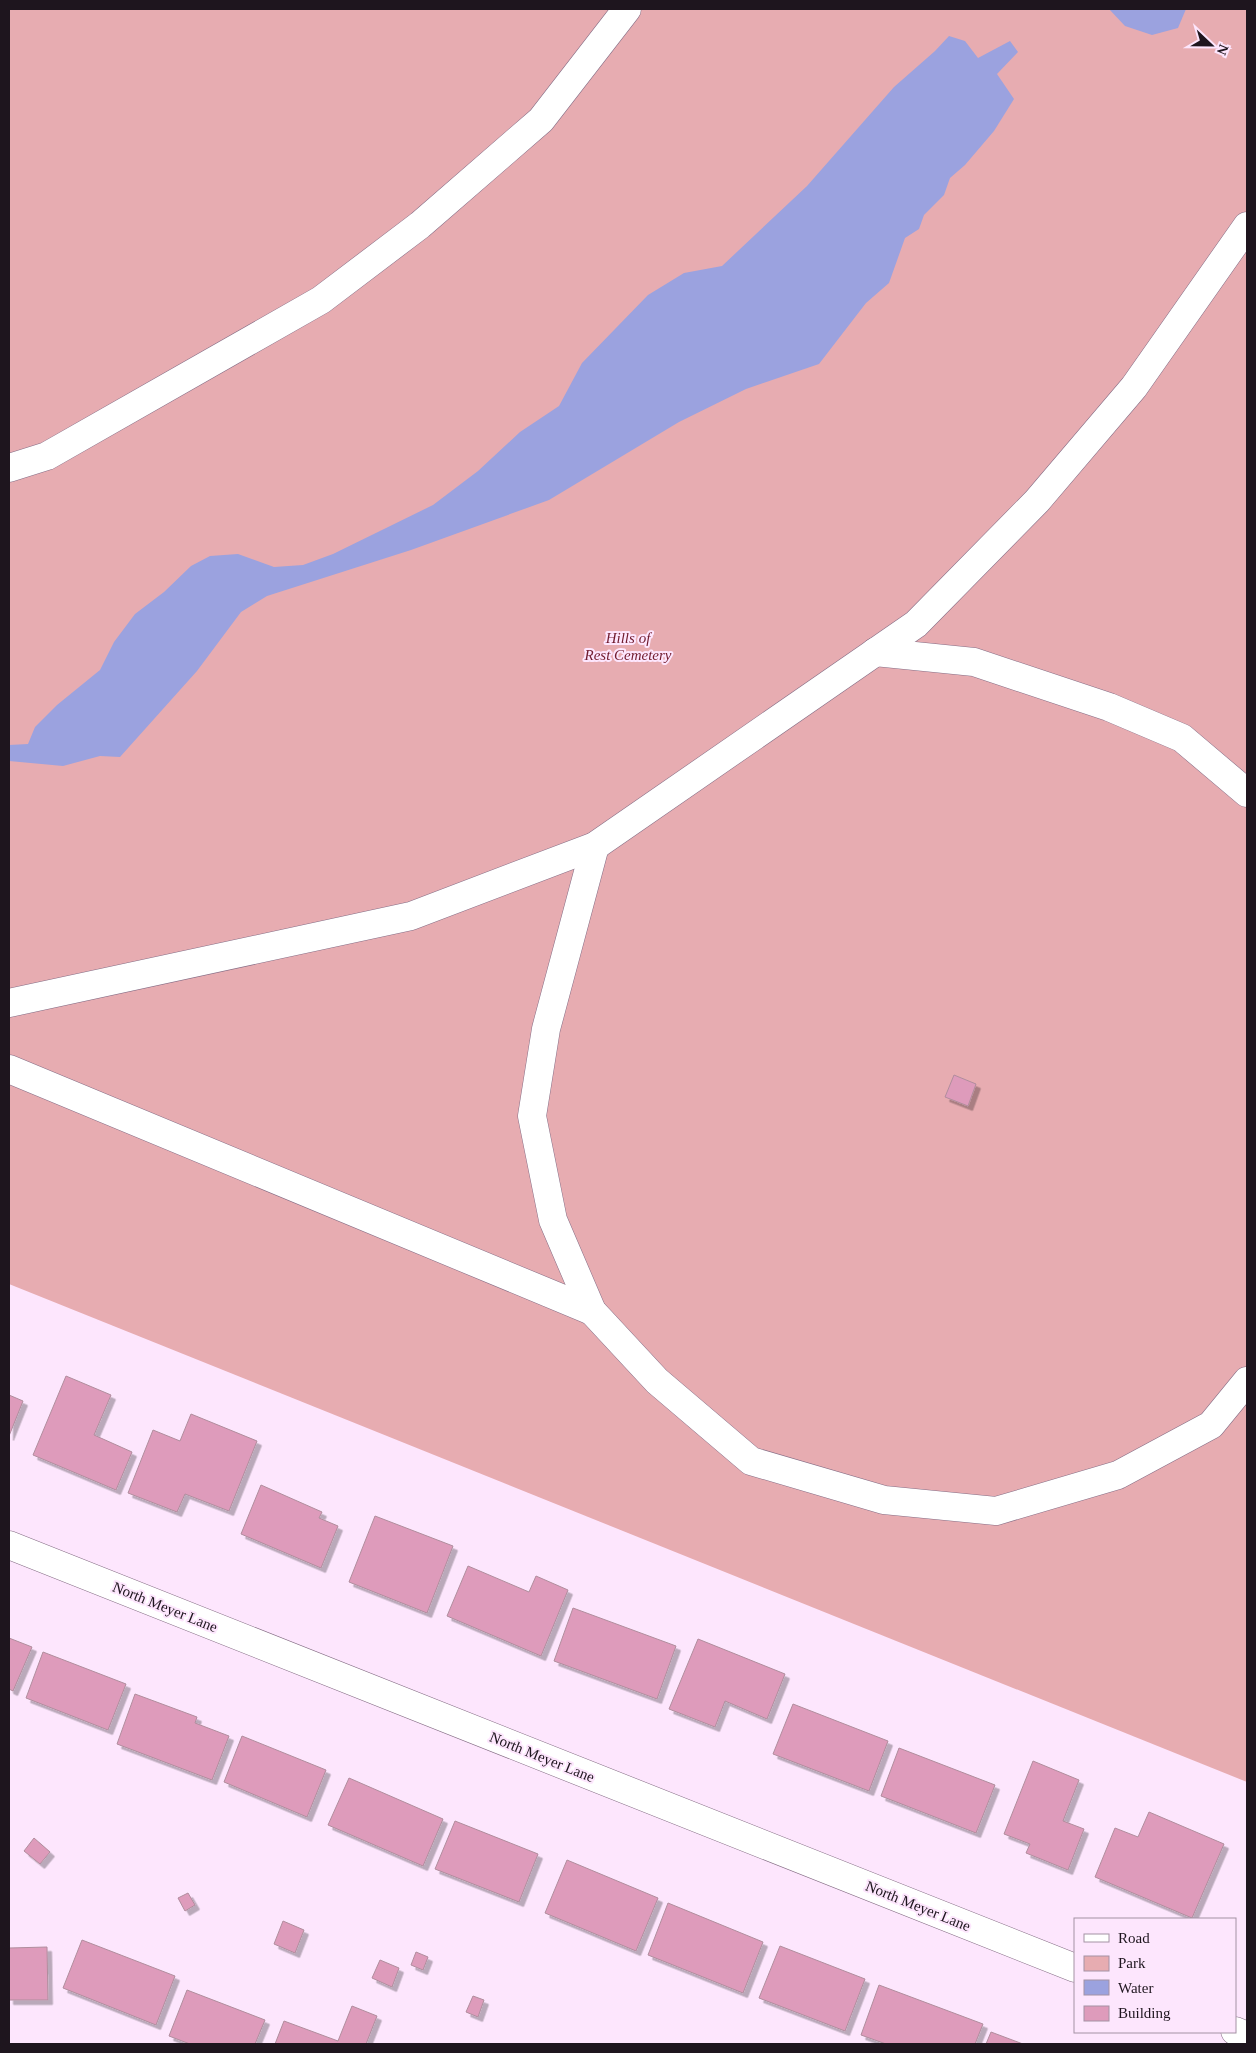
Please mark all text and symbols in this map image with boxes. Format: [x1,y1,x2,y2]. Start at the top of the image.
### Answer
north arrow [1186,20,1236,70]
text: N [1214,42,1231,57]
park label: Hills of Rest Cemetery [583,630,672,663]
street label: North Meyer Lane [110,1579,220,1635]
street label: North Meyer Lane [487,1729,597,1785]
street label: North Meyer Lane [863,1878,973,1934]
legend [1074,1918,1236,2033]
text: Road [1118,1930,1150,1946]
text: Park [1118,1955,1146,1971]
text: Water [1118,1980,1153,1996]
text: Building [1118,2005,1171,2021]

